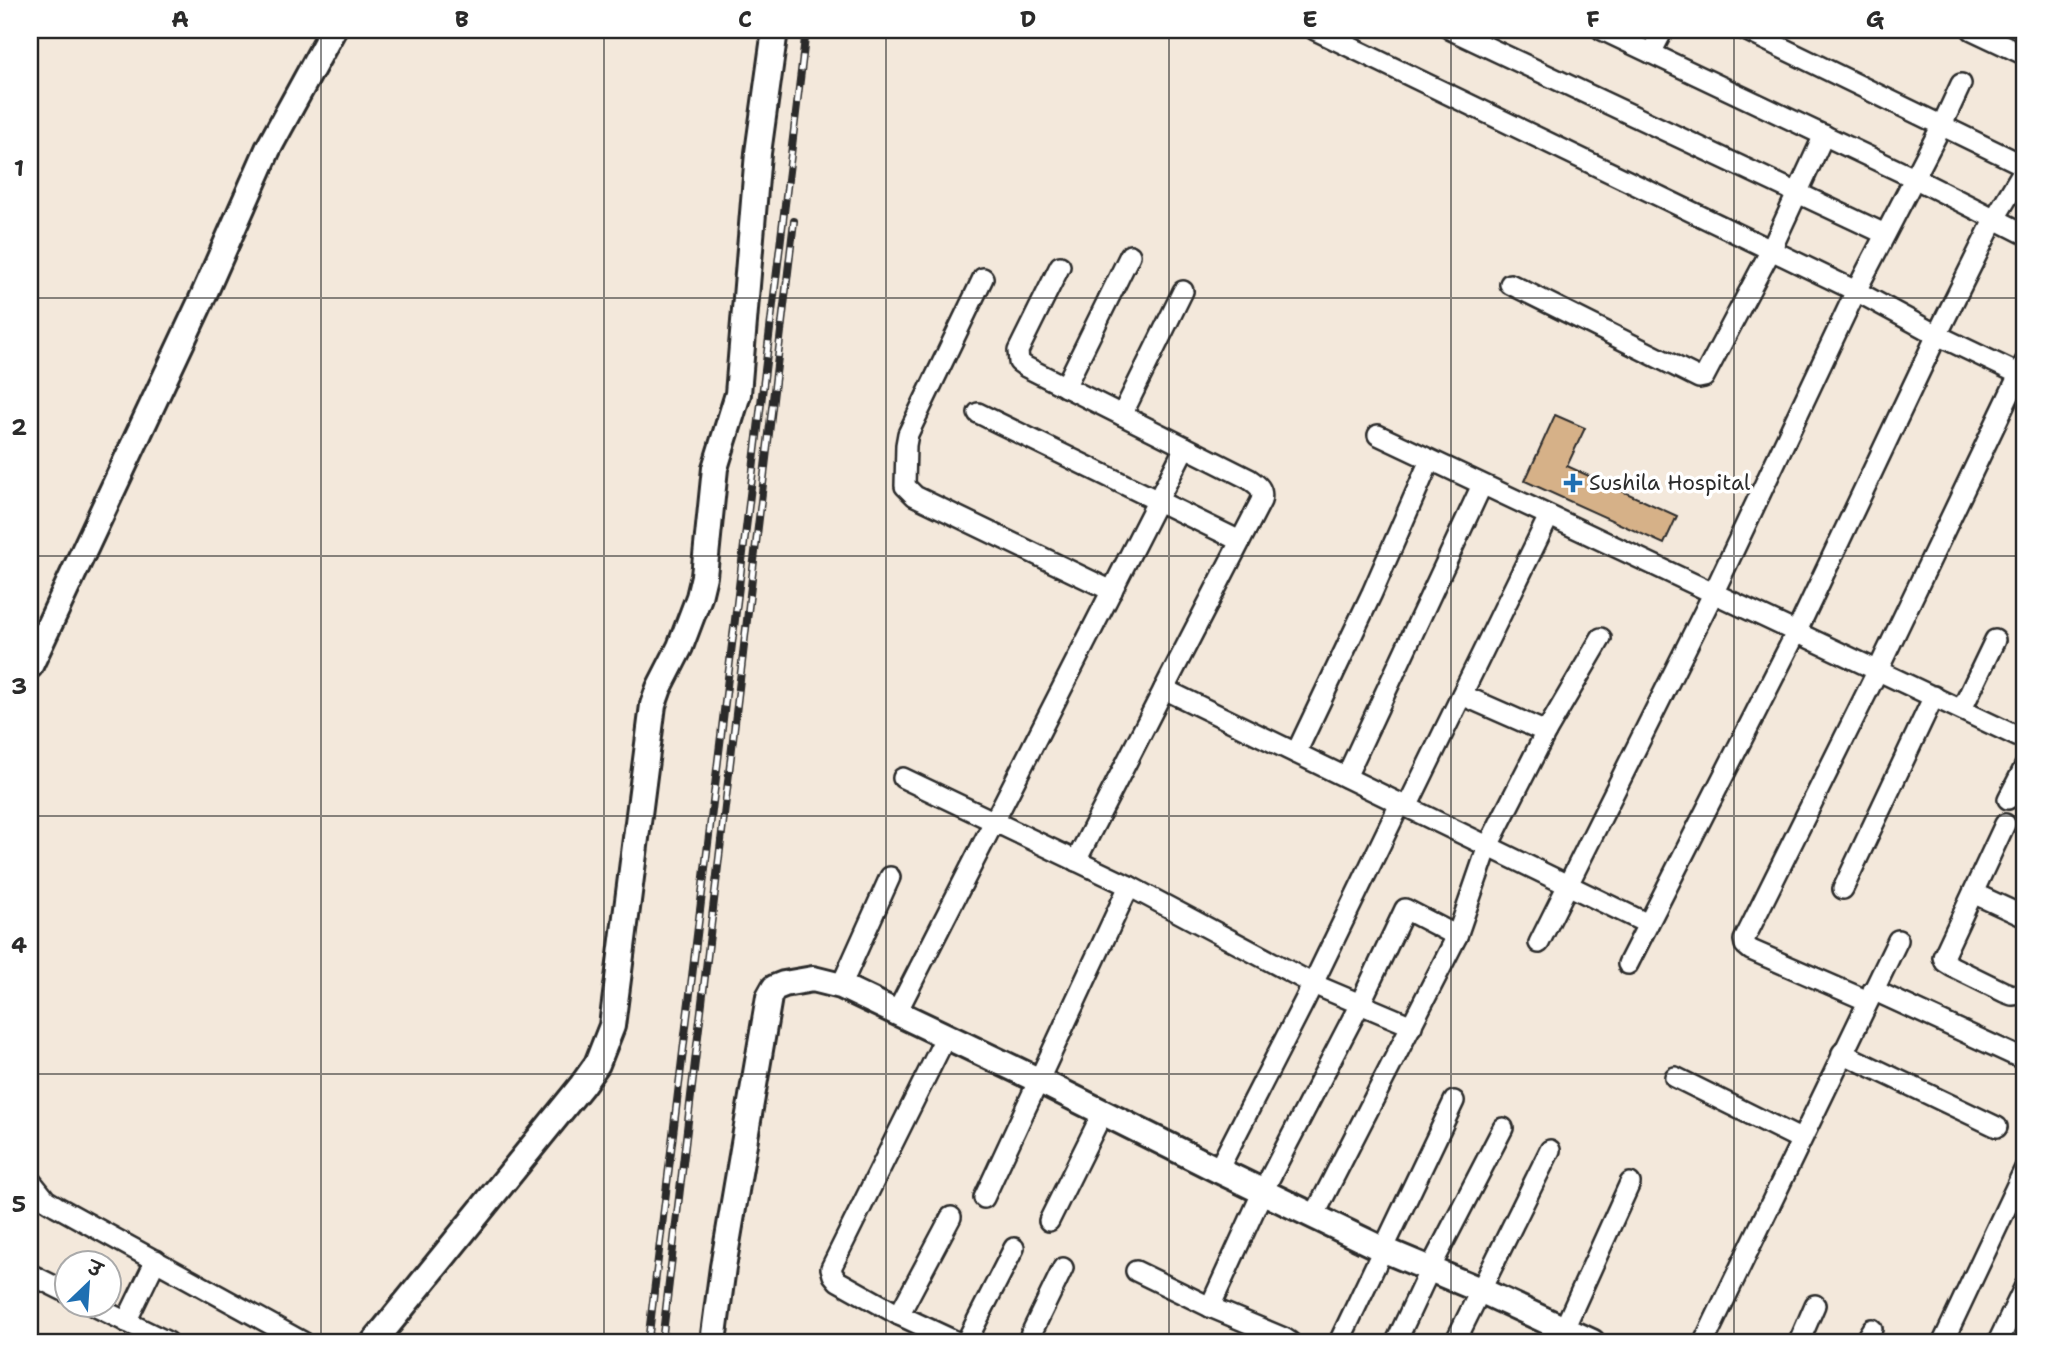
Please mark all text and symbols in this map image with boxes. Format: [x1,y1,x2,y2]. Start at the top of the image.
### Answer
text: A [171,4,189,34]
text: B [455,4,469,34]
text: C [738,4,752,34]
text: D [1020,4,1036,34]
text: E [1302,4,1318,34]
text: F [1586,4,1600,34]
text: G [1866,4,1885,34]
text: 1 [14,153,24,183]
text: 2 [11,412,27,442]
place label: Sushila Hospital [1589,469,1751,497]
marker: Sushila Hospital [1563,473,1583,493]
text: 3 [11,671,27,701]
text: 4 [11,930,27,960]
text: 5 [12,1189,26,1219]
north arrow [52,1250,122,1320]
text: उ [82,1254,108,1284]

